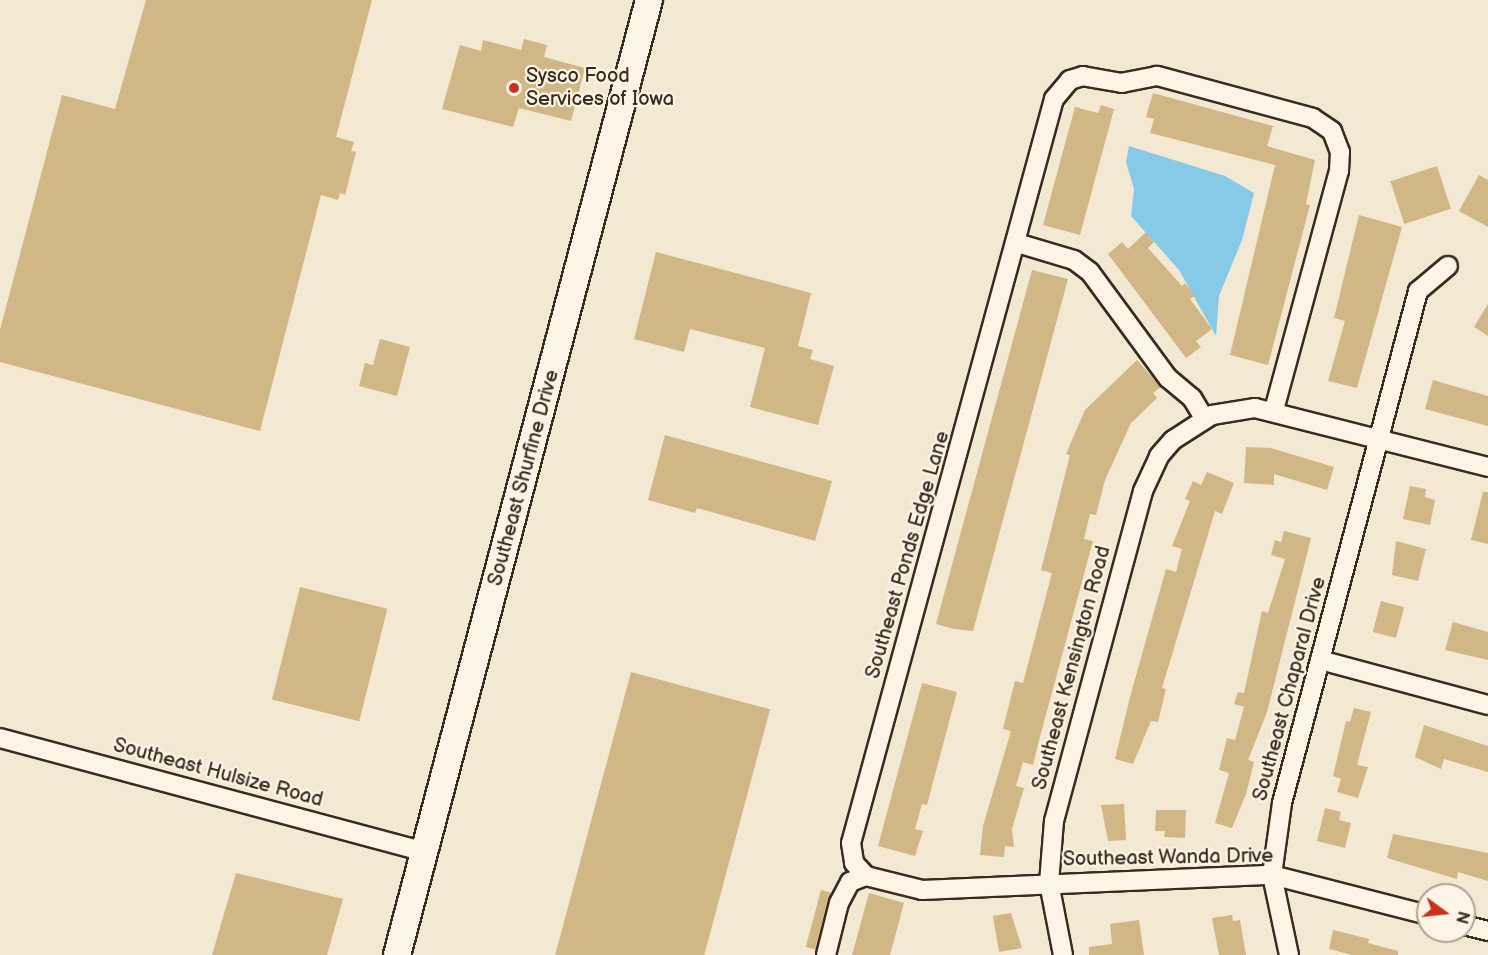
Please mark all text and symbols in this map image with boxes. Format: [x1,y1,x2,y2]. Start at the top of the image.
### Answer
place label: Sysco Food Services of Iowa [526,64,674,111]
marker: Sysco Food Services of Iowa [507,81,521,95]
street label: Southeast Shurfine Drive [484,367,564,589]
street label: Southeast Ponds Edge Lane [861,429,955,681]
street label: Southeast Kensington Road [1028,543,1116,793]
street label: Southeast Chaparal Drive [1249,574,1331,804]
street label: Southeast Hulsize Road [111,733,325,813]
street label: Southeast Wanda Drive [1062,844,1274,872]
north arrow [1416,883,1476,943]
text: N [1451,909,1473,926]

